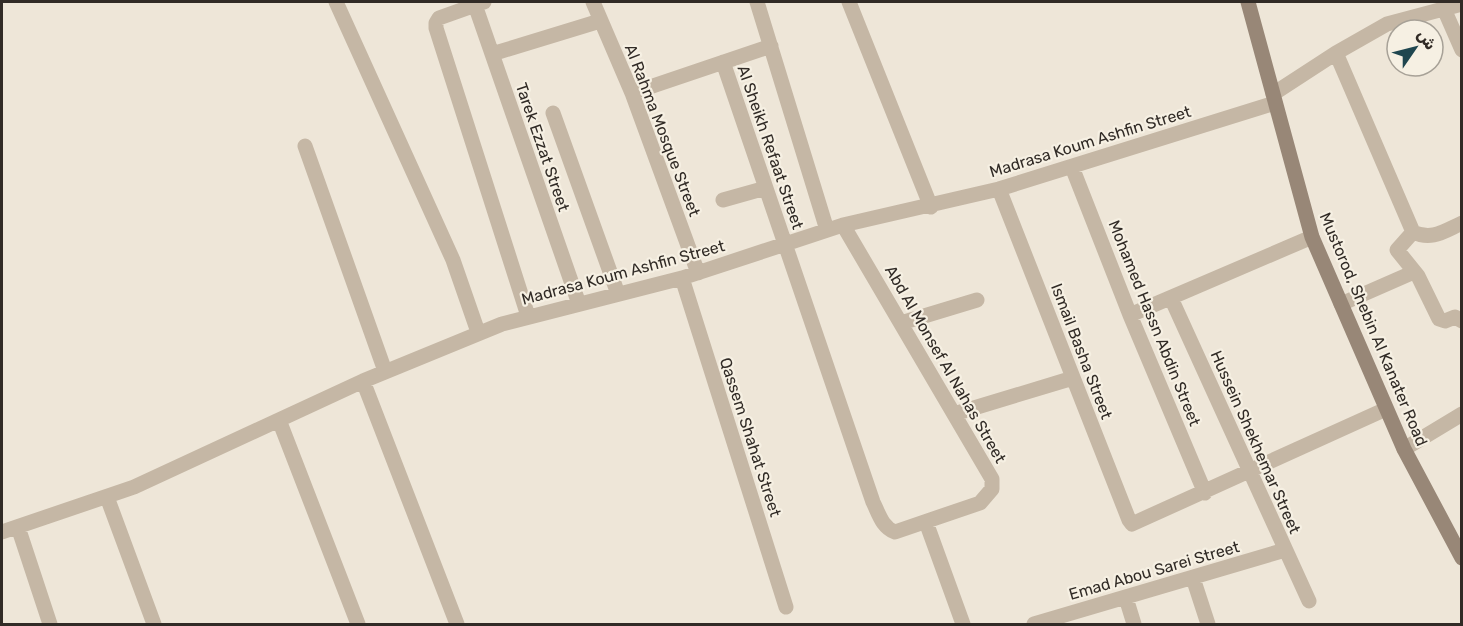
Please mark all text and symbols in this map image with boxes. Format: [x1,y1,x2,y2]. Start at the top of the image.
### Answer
north arrow [1385,18,1445,78]
text: ش [1413,26,1440,53]
street label: Al Rahma Mosque Street [621,41,704,219]
street label: Al Sheikh Refaat Street [733,63,808,232]
street label: Tarek Ezzat Street [512,80,573,214]
street label: Madrasa Koum Ashfin Street [987,102,1193,181]
street label: Mustorod, Shebin Al Kanater Road [1316,210,1431,449]
street label: Mohamed Hassn Abdin Street [1104,217,1205,429]
street label: Madrasa Koum Ashfin Street [519,236,727,309]
street label: Abd Al Monsef Al Nahas Street [881,262,1010,466]
street label: Ismail Basha Street [1047,281,1116,422]
street label: Hussein Shekhemar Street [1207,348,1305,537]
street label: Qassem Shahat Street [716,355,785,519]
street label: Emad Abou Sarei Street [1067,537,1242,604]

